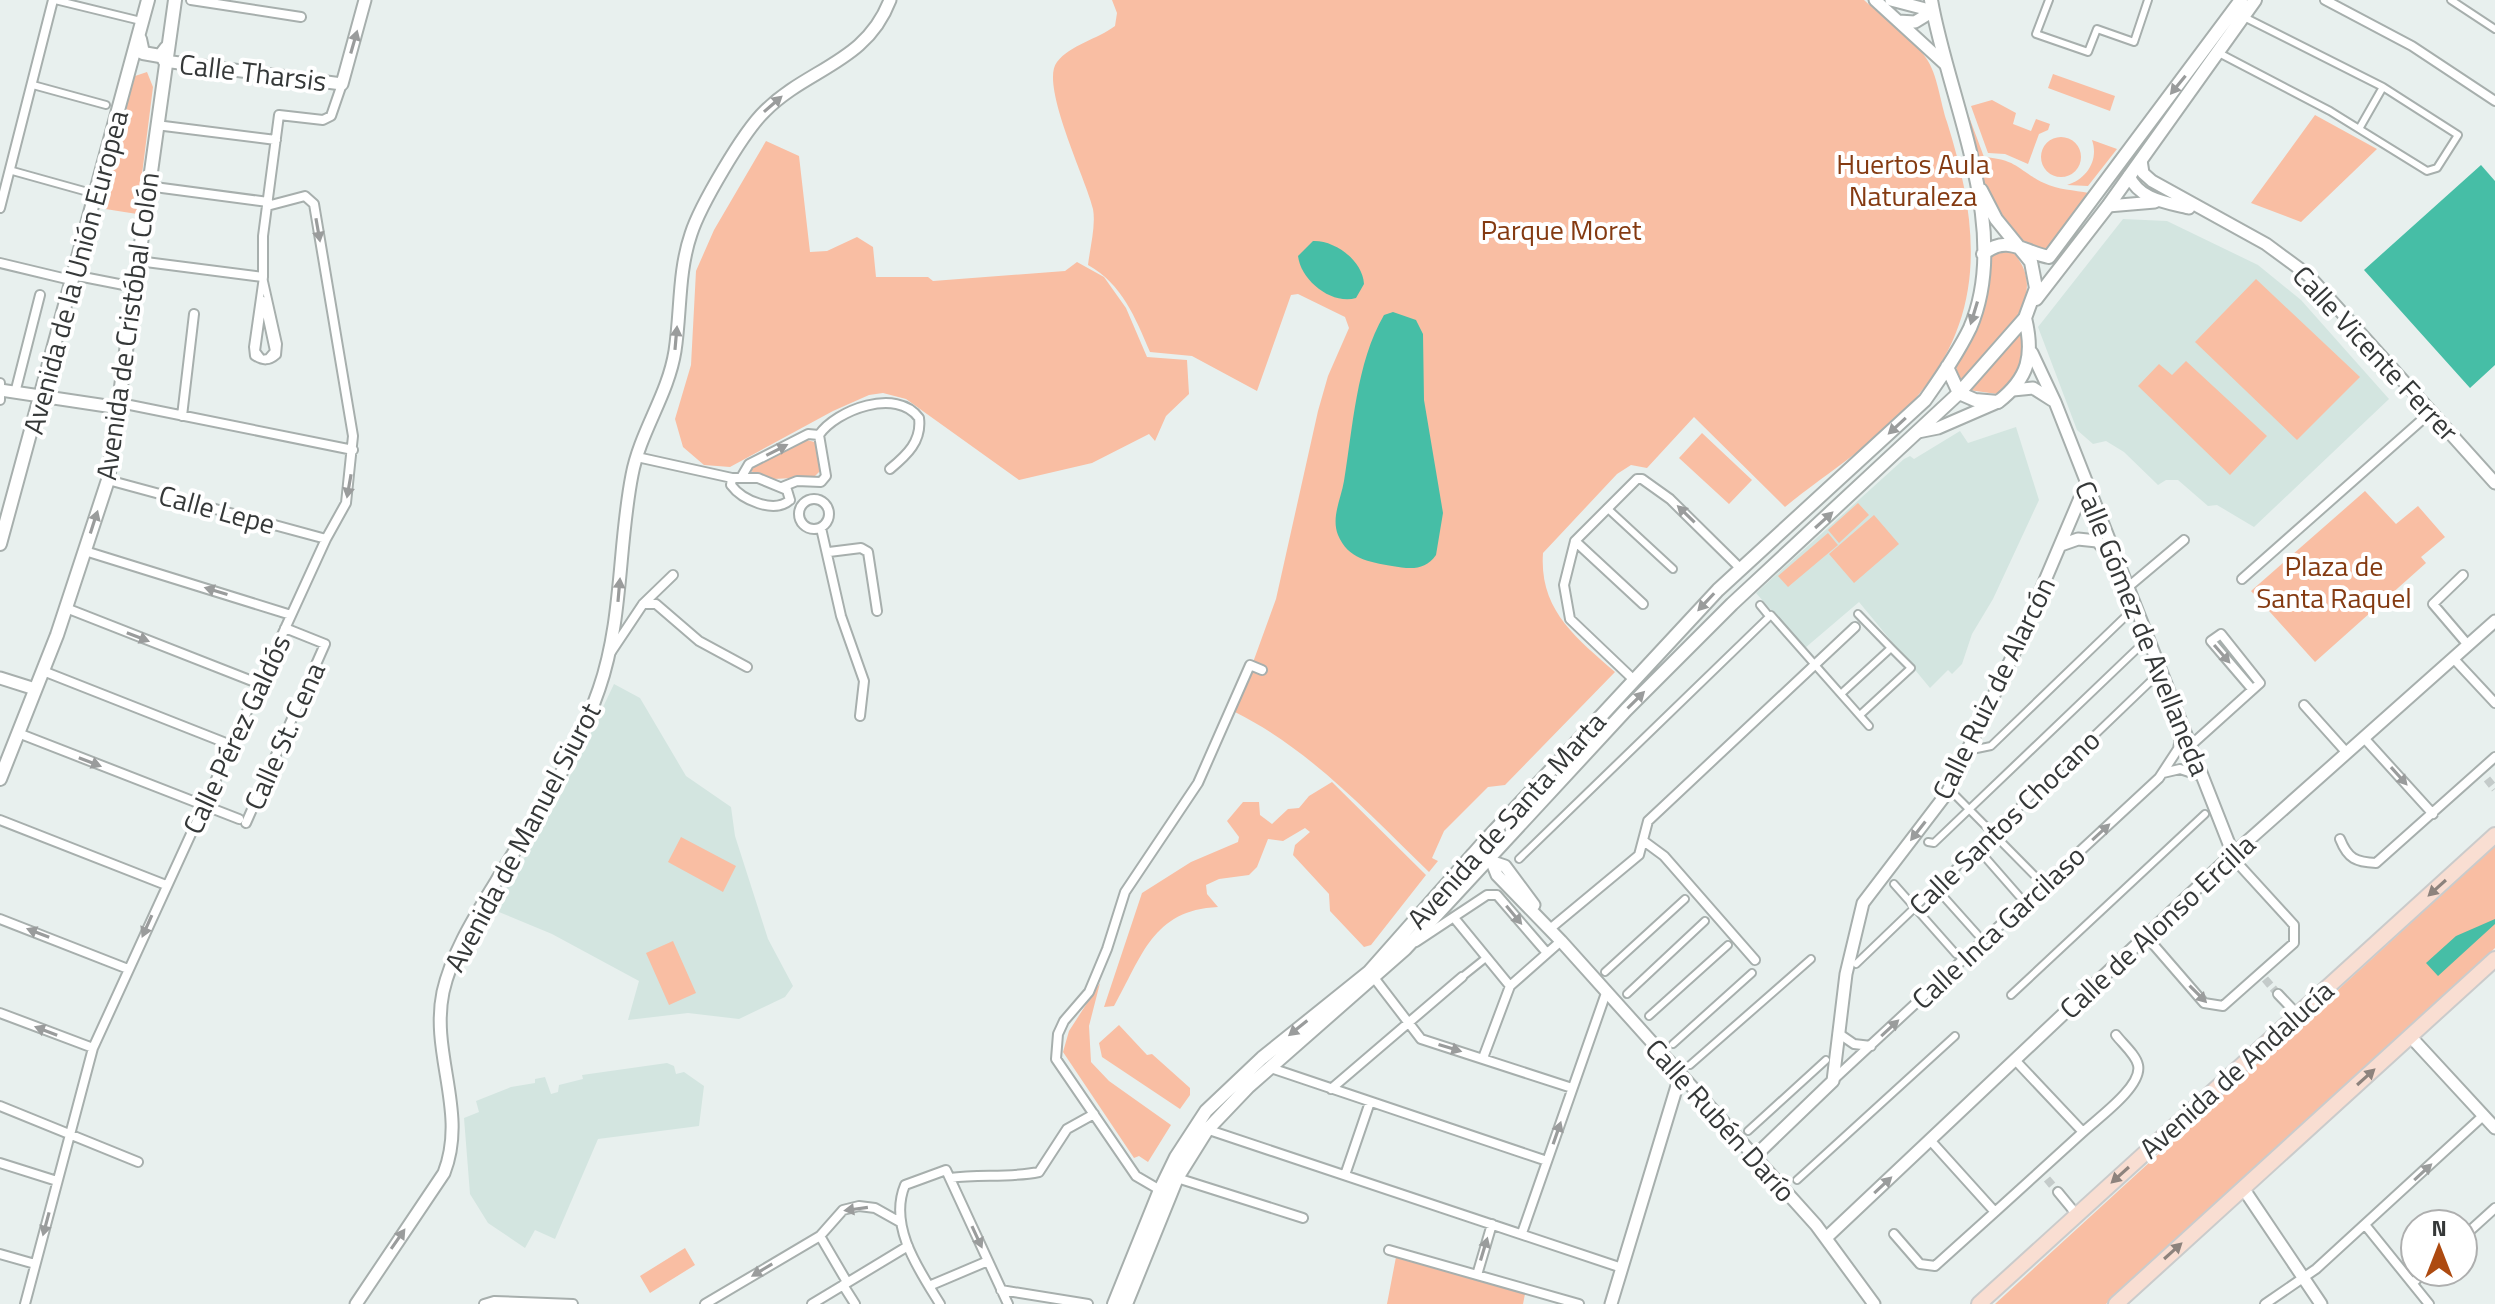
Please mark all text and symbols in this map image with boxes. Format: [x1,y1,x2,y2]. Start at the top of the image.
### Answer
one-way arrow [348,29,360,54]
street label: Calle Tharsis [177,42,329,102]
one-way arrow [2170,75,2187,95]
one-way arrow [763,96,782,114]
street label: Avenida de la Unión Europea [11,105,139,439]
park label: Huertos Aula Naturaleza [1836,142,1990,217]
street label: Avenida de Cristóbal Colón [84,169,170,483]
park label: Parque Moret [1480,208,1642,251]
one-way arrow [313,217,325,242]
street label: Calle Vicente Ferrer [2283,255,2470,451]
one-way arrow [1967,302,1980,326]
one-way arrow [670,325,683,350]
one-way arrow [1887,416,1906,434]
one-way arrow [765,443,788,456]
street label: Calle Lepe [154,473,280,545]
one-way arrow [342,474,354,499]
street label: Calle Gómez de Avellaneda [2064,474,2222,782]
one-way arrow [1676,505,1695,523]
one-way arrow [88,510,101,534]
one-way arrow [1814,511,1833,529]
park label: Plaza de Santa Raquel [2256,544,2412,619]
street label: Calle Ruiz de Alarcón [1920,569,2066,807]
one-way arrow [612,577,625,602]
one-way arrow [204,585,228,597]
one-way arrow [1698,593,1716,612]
street label: Calle Pérez Galdós [171,627,301,841]
one-way arrow [126,630,150,643]
one-way arrow [2213,644,2230,664]
street label: Calle St. Cena [232,655,336,817]
one-way arrow [1626,691,1645,710]
street label: Avenida de Manuel Siurot [433,695,611,979]
street label: Avenida de Santa Marta [1396,702,1616,938]
street label: Calle Santos Chocano [1899,719,2109,925]
one-way arrow [78,756,102,769]
one-way arrow [2389,767,2407,786]
one-way arrow [1911,821,1927,841]
street label: Calle de Alonso Ercilla [2049,823,2265,1029]
one-way arrow [2091,823,2110,841]
street label: Calle Inca Garcilaso [1901,835,2095,1019]
one-way arrow [2428,878,2447,896]
one-way arrow [1504,905,1522,924]
one-way arrow [141,914,154,938]
one-way arrow [26,926,50,939]
street label: Avenida de Andalucía [2129,970,2343,1168]
one-way arrow [2188,985,2207,1004]
one-way arrow [1289,1019,1309,1036]
one-way arrow [1880,1019,1899,1037]
one-way arrow [34,1024,58,1037]
street label: Calle Rubén Darío [1636,1029,1806,1211]
one-way arrow [1438,1042,1462,1055]
one-way arrow [2356,1068,2375,1086]
one-way arrow [1551,1121,1563,1145]
one-way arrow [2413,1164,2432,1182]
one-way arrow [2111,1166,2130,1184]
one-way arrow [1873,1176,1892,1194]
one-way arrow [844,1203,869,1216]
north arrow [2399,1208,2479,1288]
one-way arrow [39,1211,51,1236]
text: N [2431,1211,2447,1245]
one-way arrow [970,1225,984,1249]
one-way arrow [390,1228,405,1249]
one-way arrow [1478,1237,1491,1261]
one-way arrow [2164,1243,2183,1261]
one-way arrow [751,1263,774,1277]

